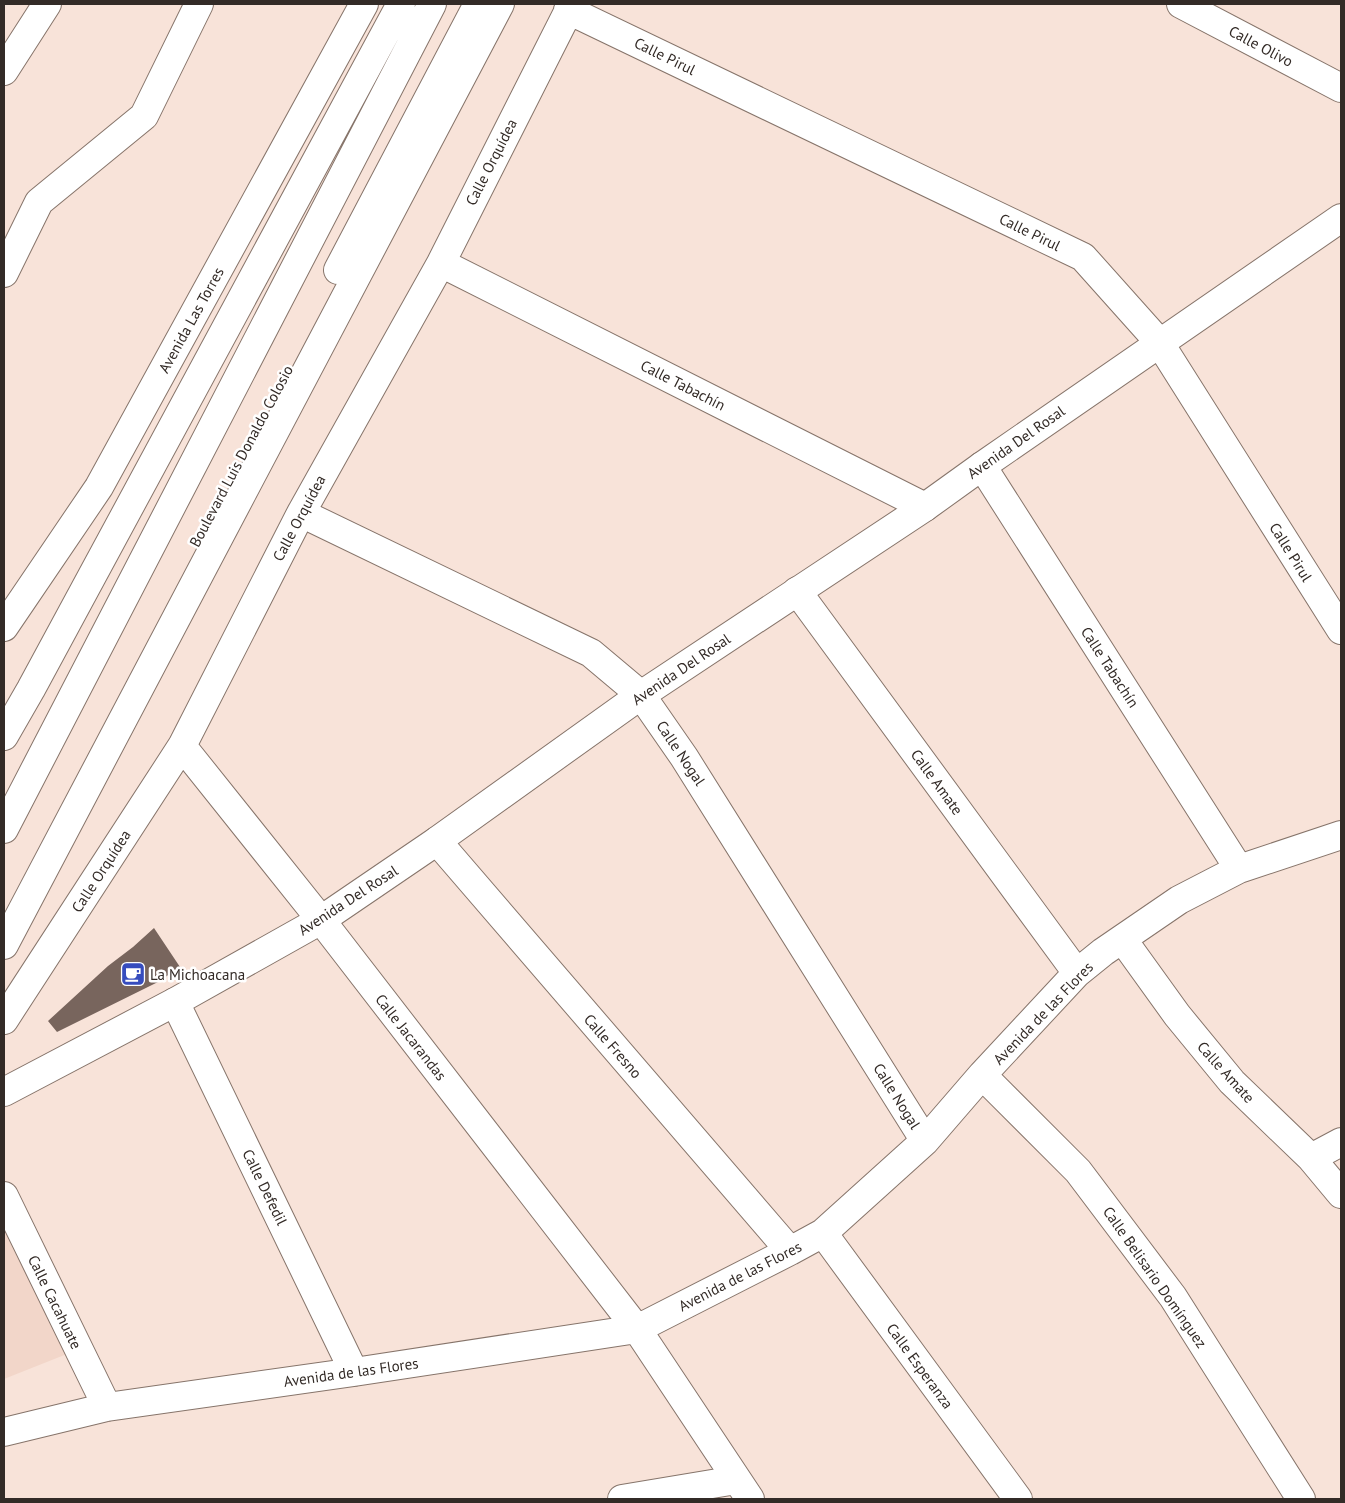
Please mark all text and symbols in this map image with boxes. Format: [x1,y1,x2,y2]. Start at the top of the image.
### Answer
street label: Calle Olivo [1226,21,1296,71]
street label: Calle Pirul [631,33,699,79]
street label: Calle Orquídea [461,115,521,209]
street label: Calle Pirul [996,209,1064,255]
street label: Avenida Las Torres [154,264,228,376]
street label: Calle Tabachín [637,356,729,414]
street label: Boulevard Luis Donaldo Colosio [185,362,297,550]
street label: Avenida Del Rosal [964,401,1069,483]
street label: Calle Orquídea [268,472,330,564]
street label: Calle Pirul [1265,519,1317,586]
street label: Calle Tabachín [1077,623,1143,711]
street label: Avenida Del Rosal [628,629,734,709]
street label: Calle Nogal [652,717,710,790]
street label: Calle Amate [907,745,967,819]
street label: Calle Orquídea [67,826,135,916]
street label: Avenida Del Rosal [295,860,402,939]
street label: Avenida de las Flores [989,958,1097,1068]
cafe icon: La Michoacana [120,961,146,987]
place label: La Michoacana [150,965,245,984]
street label: Calle Jacarandas [371,990,451,1084]
street label: Calle Fresno [580,1010,646,1082]
street label: Calle Amate [1193,1037,1259,1107]
street label: Calle Nogal [869,1060,925,1133]
street label: Calle Defedil [238,1146,292,1229]
street label: Calle Belisario Domínguez [1099,1203,1211,1351]
street label: Avenida de las Flores [675,1237,805,1315]
street label: Calle Cacahuate [24,1252,86,1352]
street label: Calle Esperanza [883,1320,957,1412]
street label: Avenida de las Flores [282,1353,420,1391]

